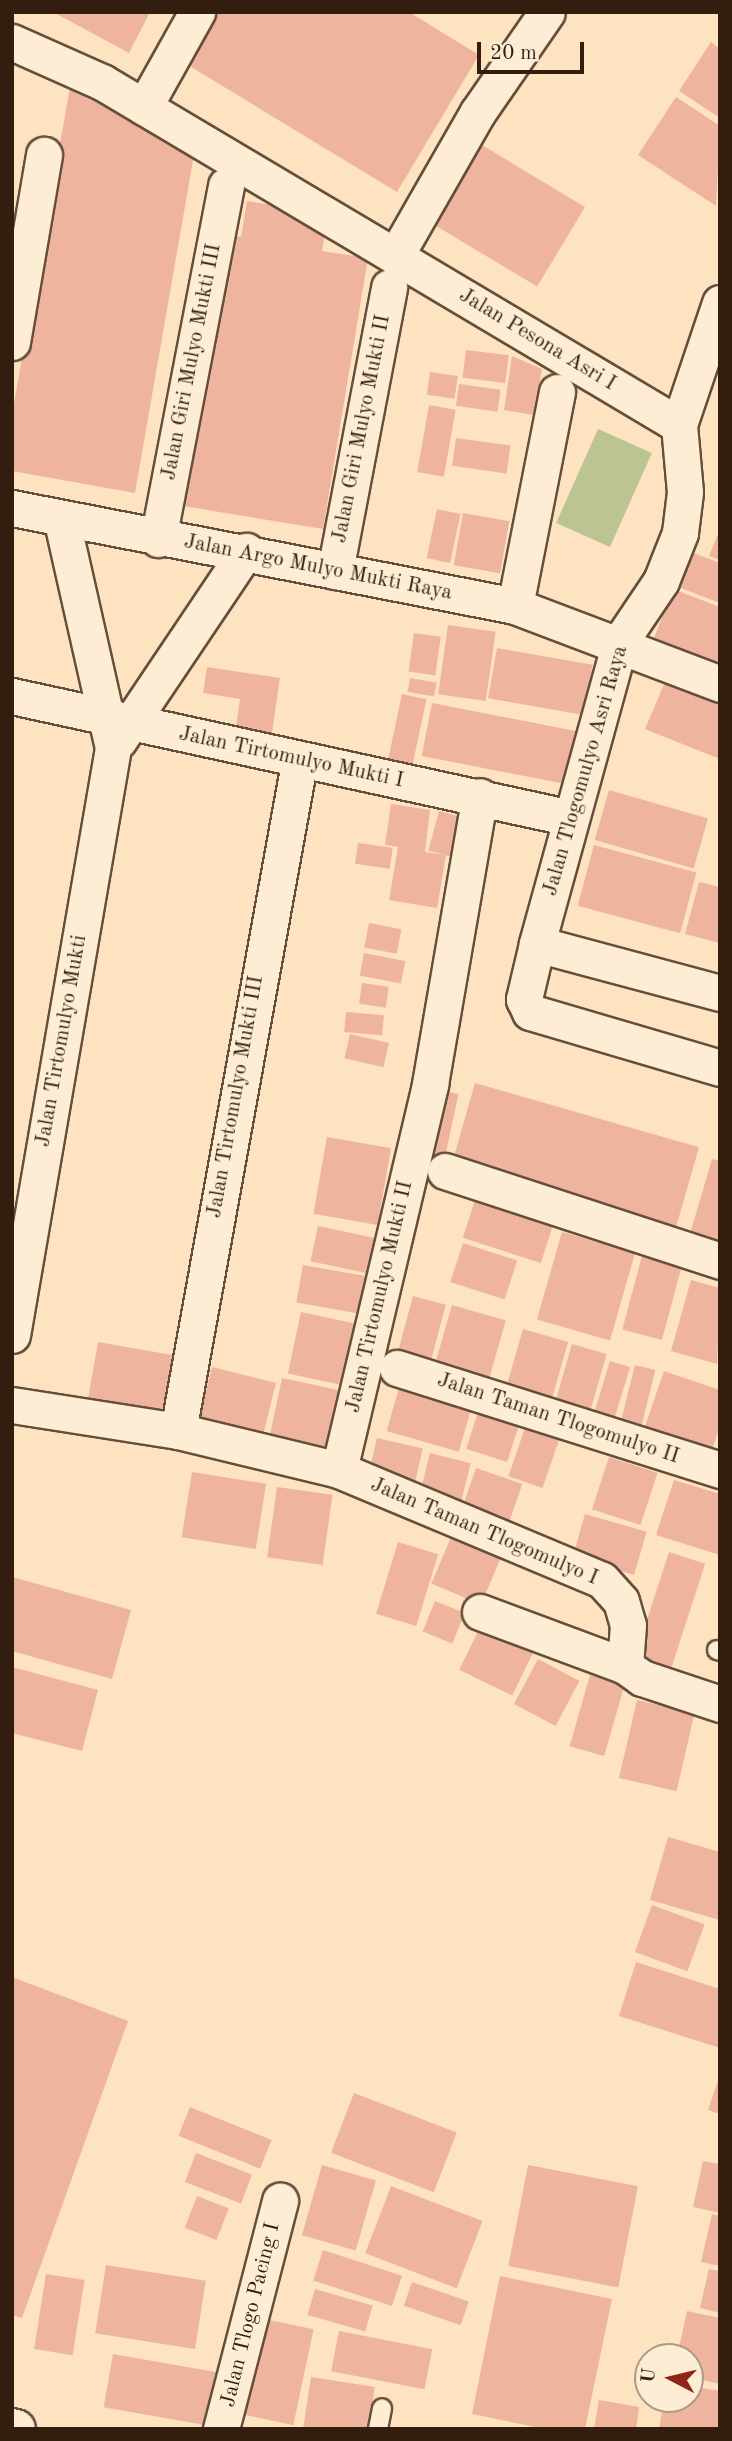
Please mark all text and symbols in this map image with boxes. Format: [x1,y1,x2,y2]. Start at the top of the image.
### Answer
scale bar [480,28,587,72]
text: 20 m [490,43,537,64]
street label: Jalan Giri Mulyo Mukti III [157,242,227,482]
street label: Jalan Pesona Asri I [454,283,620,397]
street label: Jalan Giri Mulyo Mukti II [327,313,397,545]
street label: Jalan Argo Mulyo Mukti Raya [182,530,454,606]
street label: Jalan Tlogomulyo Asri Raya [538,643,634,899]
street label: Jalan Tirtomulyo Mukti I [176,722,406,794]
street label: Jalan Tirtomulyo Mukti [31,933,93,1149]
street label: Jalan Tirtomulyo Mukti III [202,974,270,1220]
street label: Jalan Tirtomulyo Mukti II [341,1179,419,1415]
street label: Jalan Taman Tlogomulyo II [434,1368,682,1470]
street label: Jalan Taman Tlogomulyo I [366,1473,602,1591]
street label: Jalan Tlogo Pacing I [216,2220,286,2410]
north arrow [634,2343,704,2413]
text: U [639,2367,660,2384]

